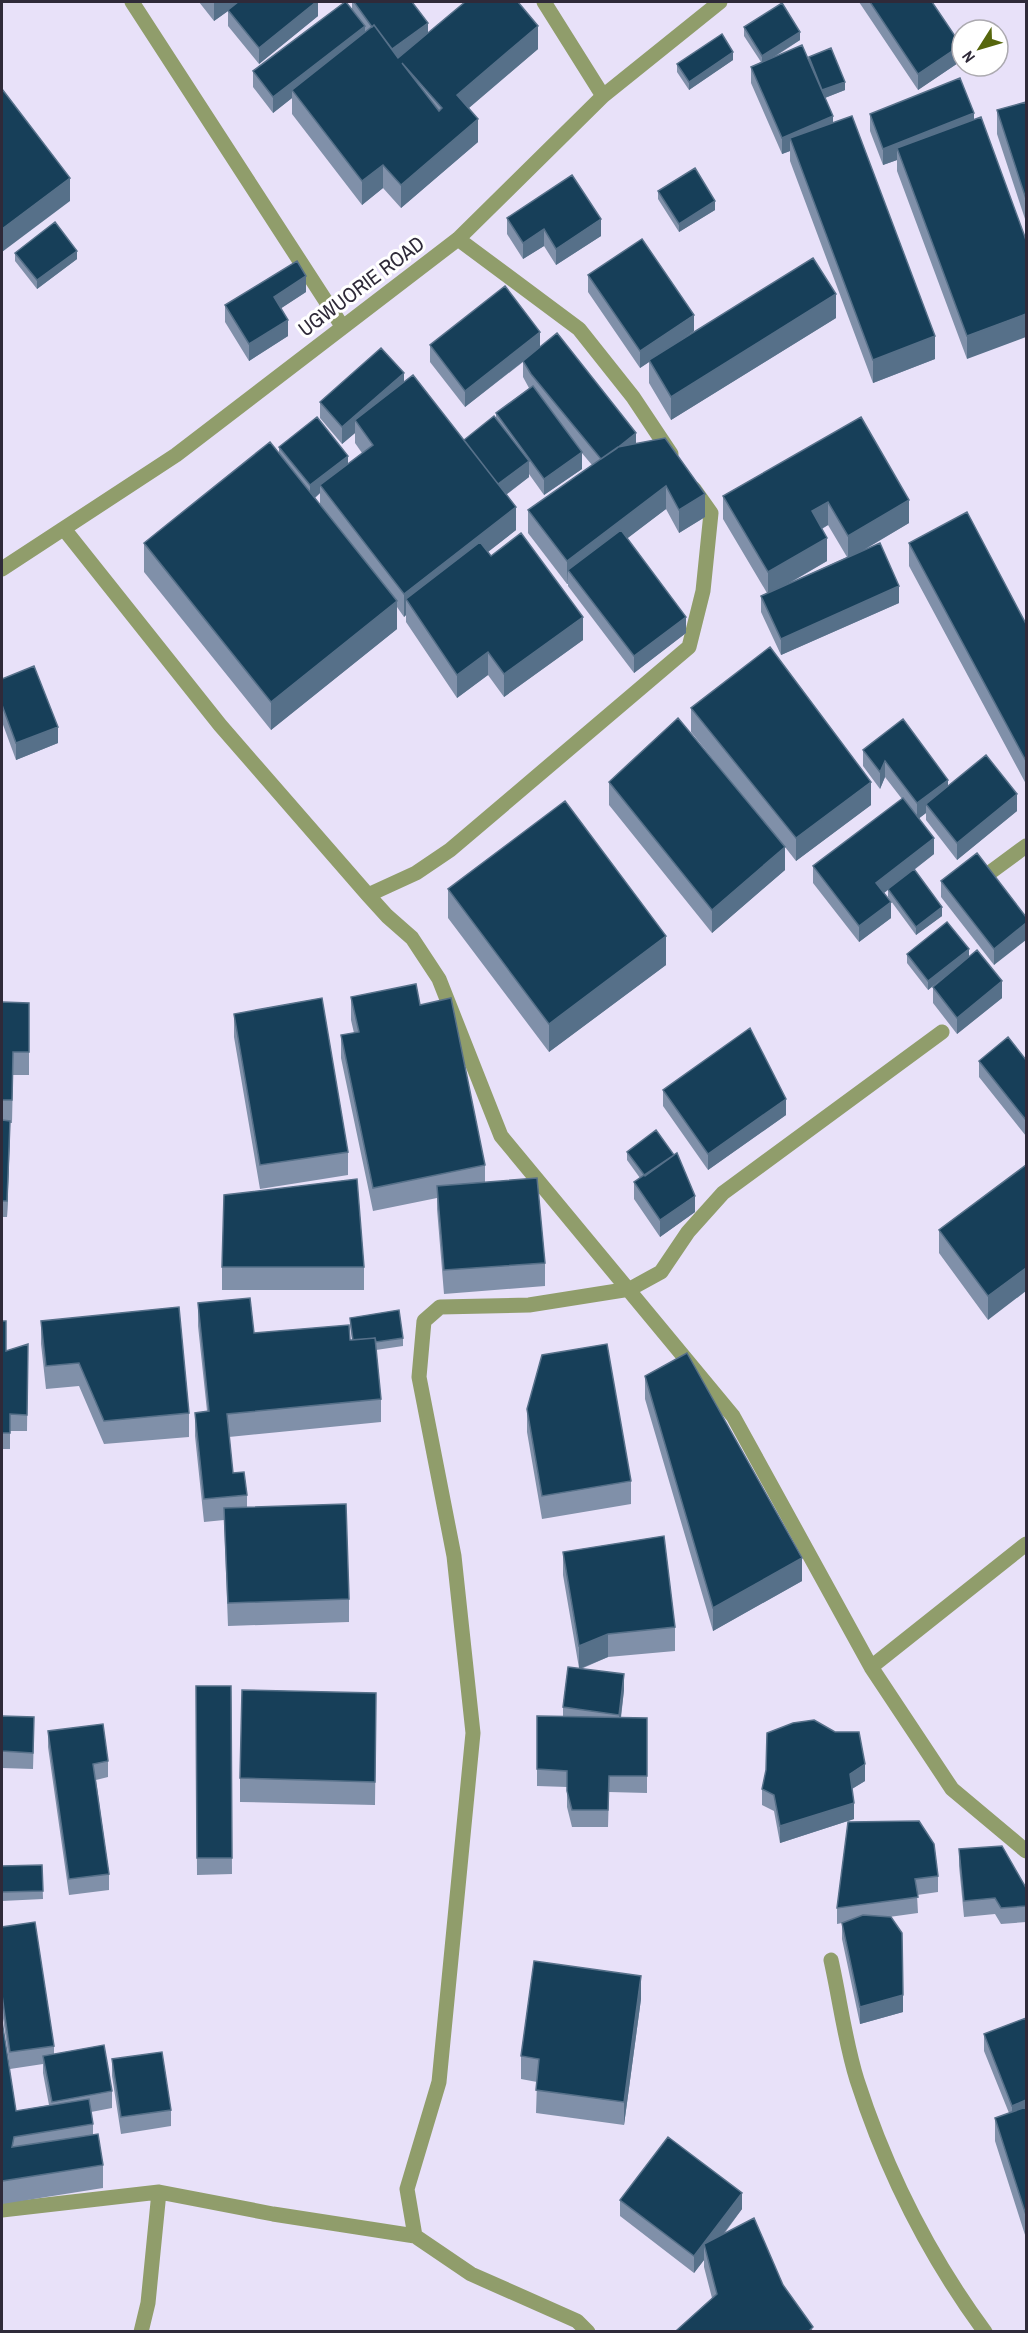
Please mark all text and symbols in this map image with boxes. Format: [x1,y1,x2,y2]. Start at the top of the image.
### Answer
north arrow [950,18,1010,78]
text: N [956,47,980,67]
street label: UGWUORIE ROAD [292,229,430,343]

